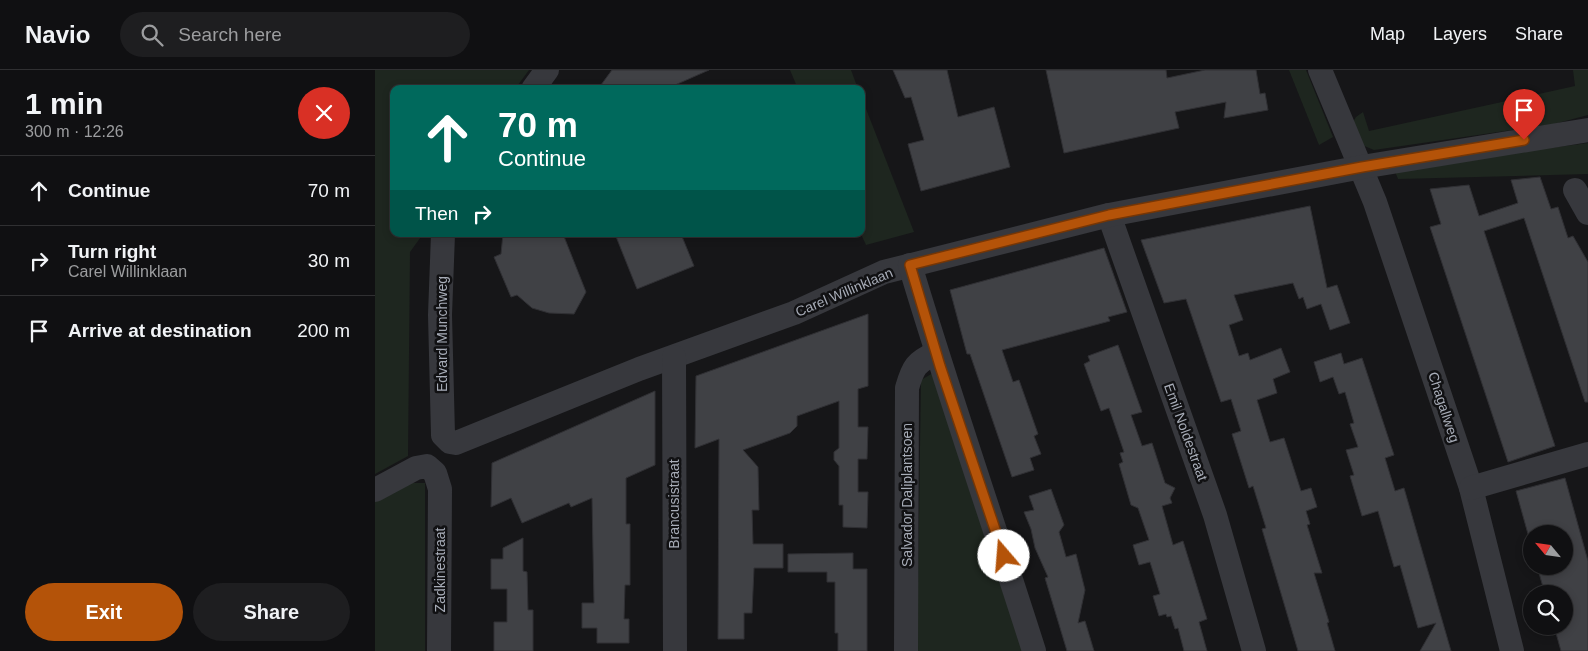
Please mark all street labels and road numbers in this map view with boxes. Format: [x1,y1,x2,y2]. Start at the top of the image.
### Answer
street label: Carel Willinklaan [793,264,895,320]
street label: Edvard Munchweg [434,276,450,392]
street label: Chagallweg [1425,370,1463,444]
street label: Emil Noldestraat [1161,381,1211,483]
street label: Salvador Daliplantsoen [899,423,915,567]
street label: Brancusistraat [666,459,682,549]
street label: Zadkinestraat [432,527,448,612]

